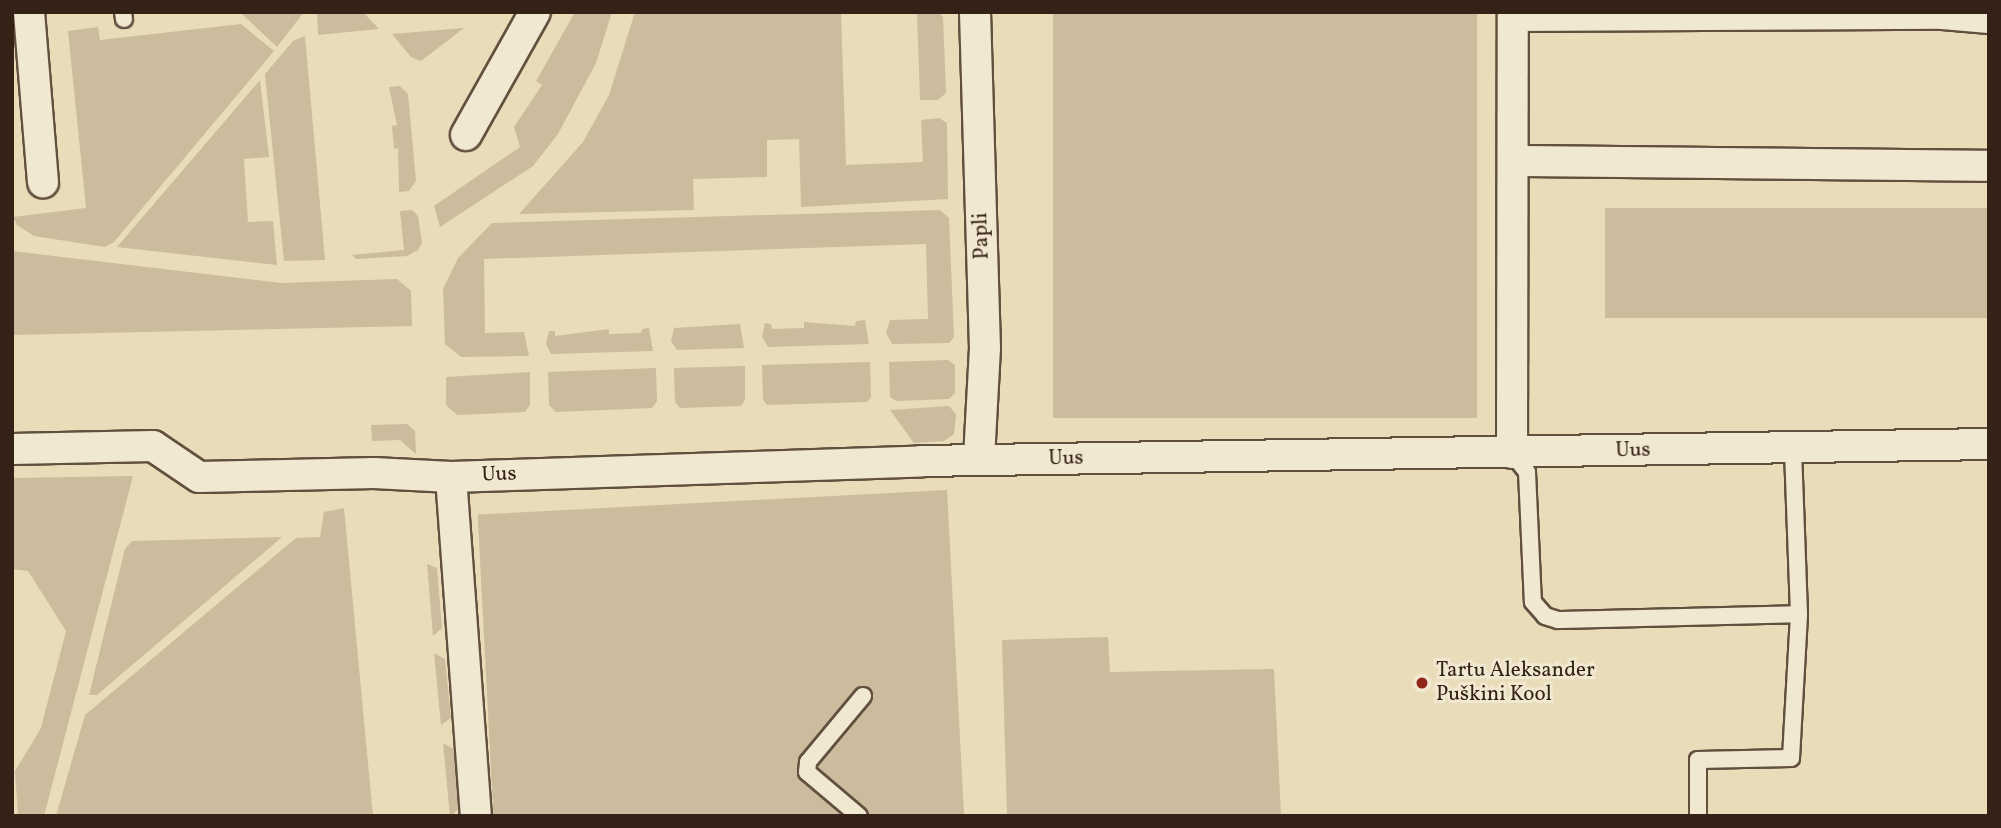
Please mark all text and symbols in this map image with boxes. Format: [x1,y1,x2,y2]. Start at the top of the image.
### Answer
street label: Papli [969,212,995,260]
street label: Uus [1615,438,1651,464]
street label: Uus [1048,446,1084,472]
street label: Uus [481,462,517,488]
place label: Tartu Aleksander Puškini Kool [1436,658,1595,708]
marker: Tartu Aleksander Puškini Kool [1414,675,1430,691]

